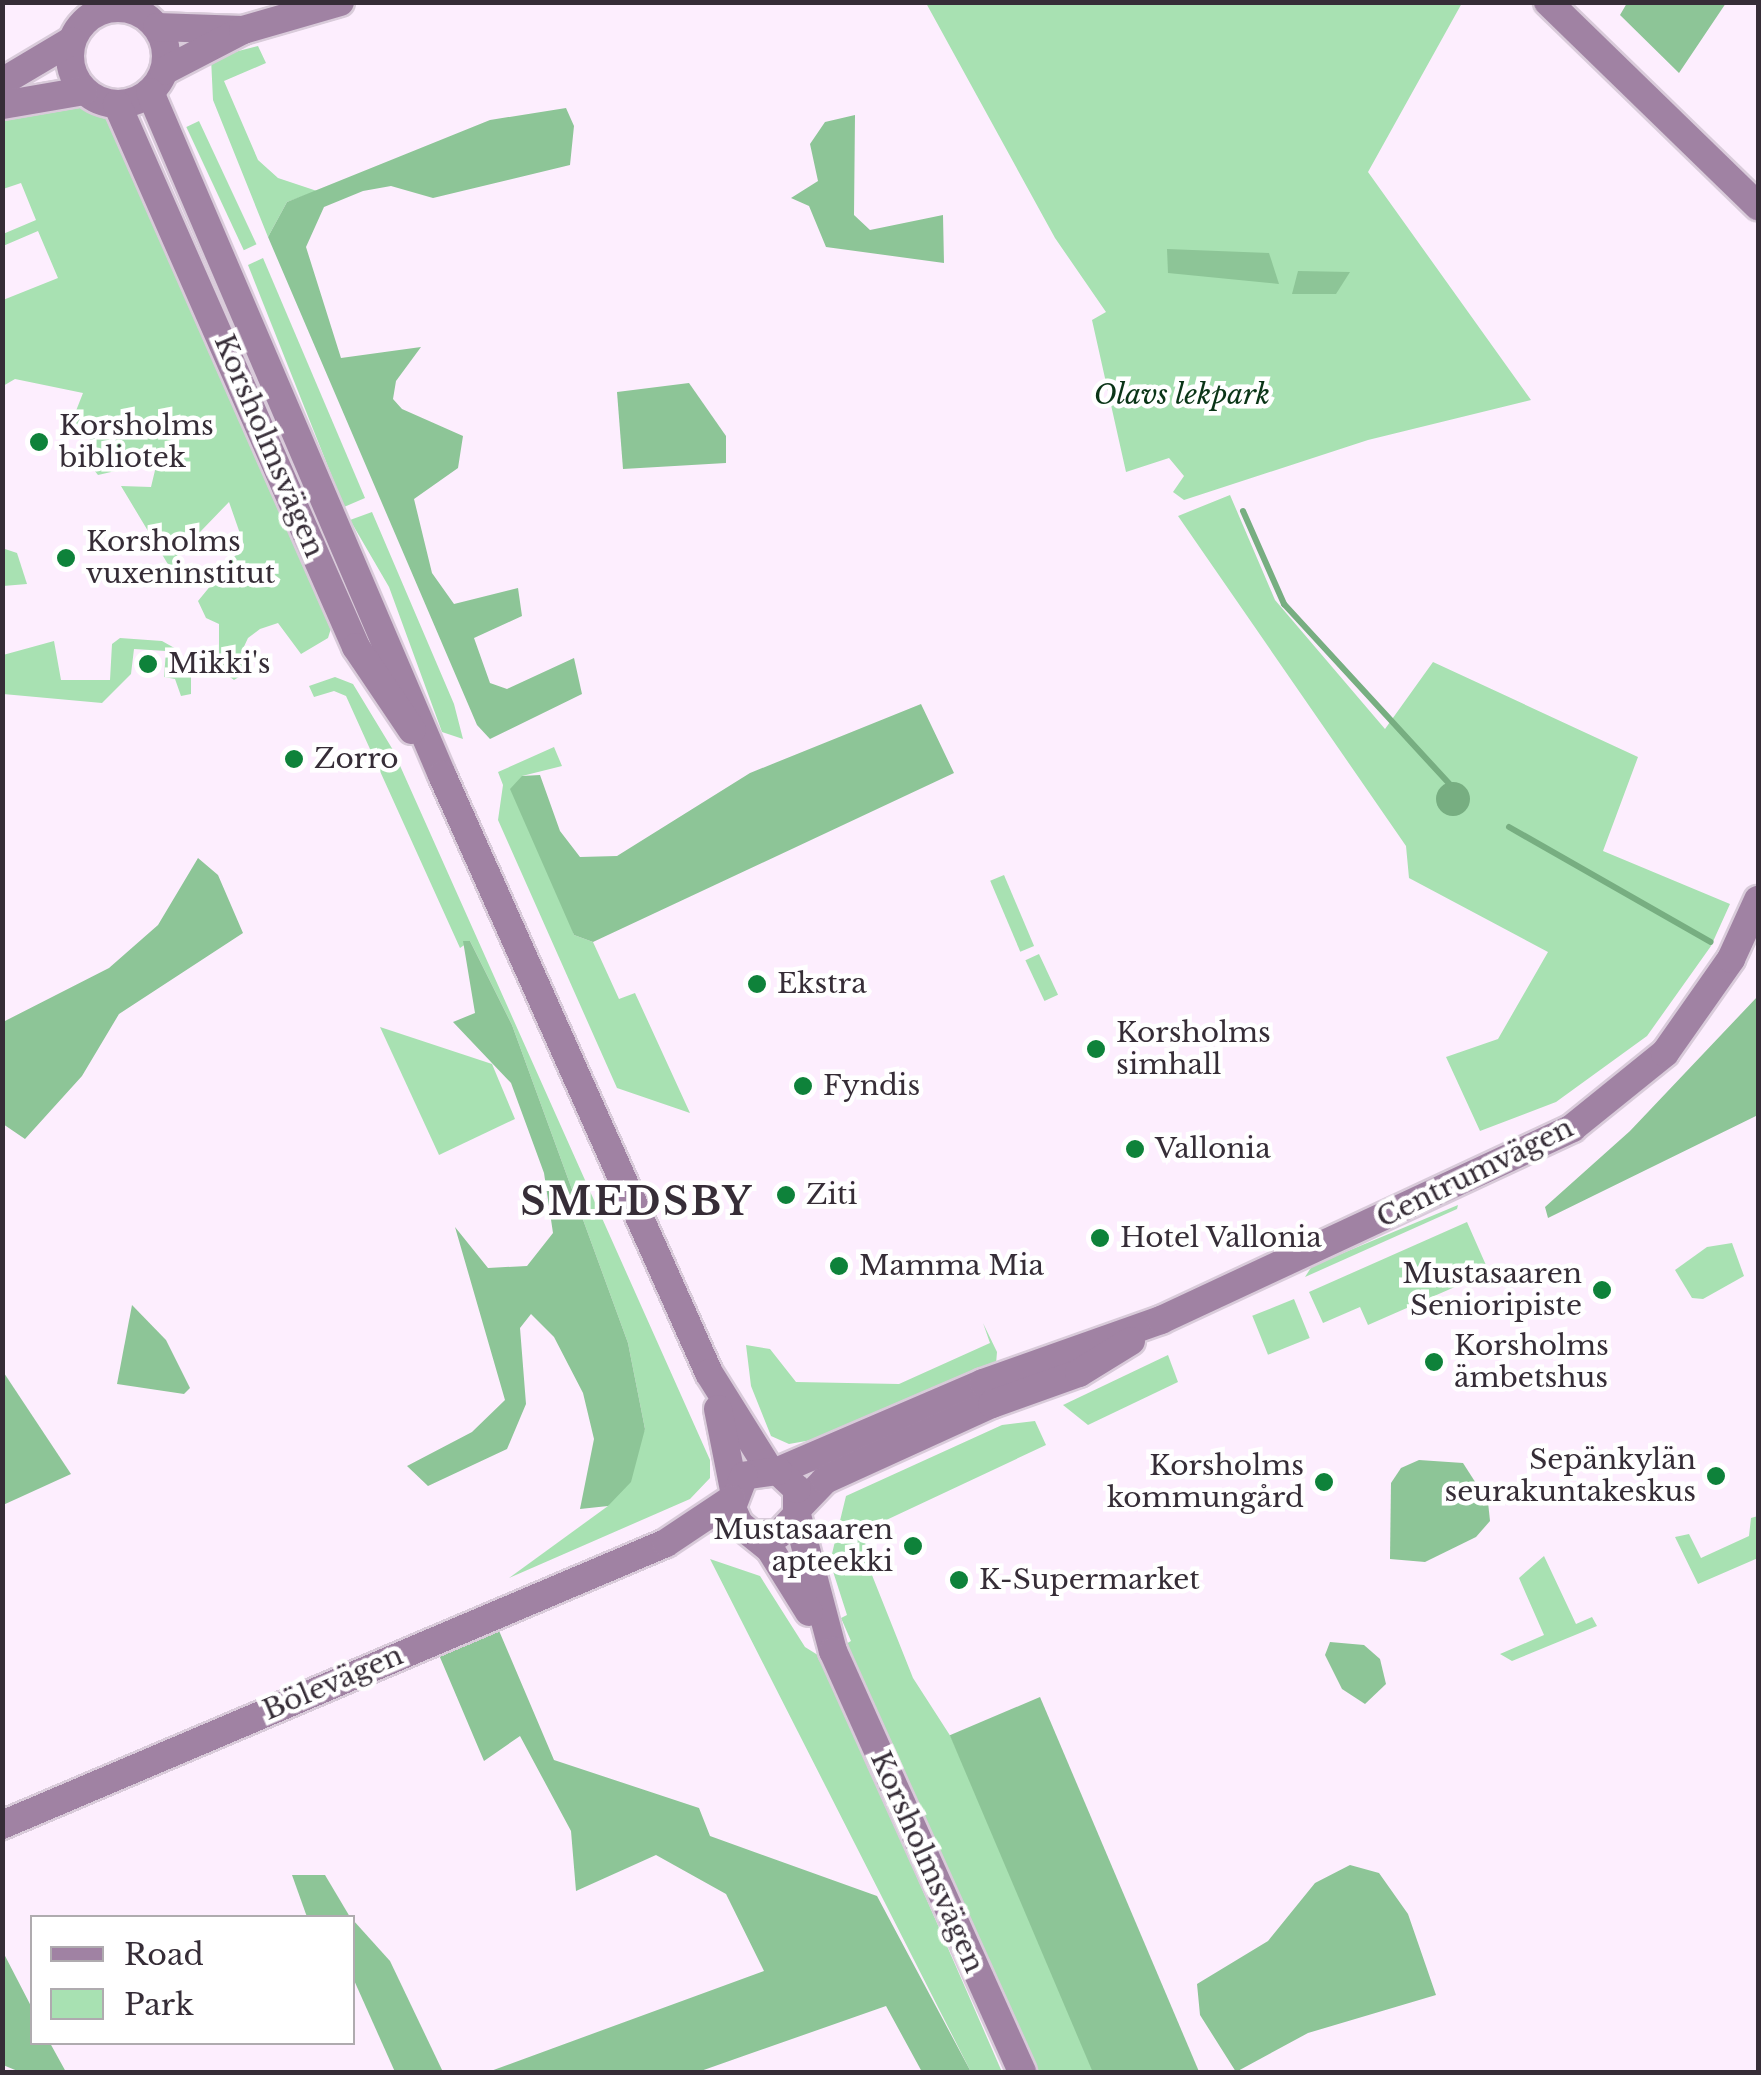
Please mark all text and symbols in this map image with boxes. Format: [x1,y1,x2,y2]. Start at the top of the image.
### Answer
street label: Korsholmsvägen [207,330,331,562]
park label: Olavs lekpark [1094,378,1270,412]
place label: Korsholms bibliotek [59,409,214,475]
marker: Korsholms bibliotek [28,431,50,453]
place label: Korsholms vuxeninstitut [86,525,275,591]
marker: Korsholms vuxeninstitut [55,547,77,569]
place label: Mikki's [168,647,270,681]
marker: Mikki's [137,653,159,675]
place label: Zorro [314,742,399,776]
marker: Zorro [283,748,305,770]
place label: Ekstra [777,967,867,1001]
marker: Ekstra [746,973,768,995]
place label: Korsholms simhall [1116,1016,1271,1082]
marker: Korsholms simhall [1085,1038,1107,1060]
place label: Fyndis [823,1069,920,1103]
marker: Fyndis [792,1075,814,1097]
street label: Centrumvägen [1371,1111,1579,1235]
place label: Vallonia [1155,1132,1271,1166]
marker: Vallonia [1124,1138,1146,1160]
place label: Ziti [806,1178,857,1212]
district label: SMEDSBY [520,1179,754,1225]
marker: Ziti [775,1184,797,1206]
place label: Hotel Vallonia [1120,1221,1323,1255]
marker: Hotel Vallonia [1089,1227,1111,1249]
place label: Mamma Mia [859,1249,1044,1283]
marker: Mamma Mia [828,1255,850,1277]
place label: Mustasaaren Senioripiste [1402,1257,1582,1323]
marker: Mustasaaren Senioripiste [1591,1279,1613,1301]
place label: Korsholms ämbetshus [1454,1329,1609,1395]
marker: Korsholms ämbetshus [1423,1351,1445,1373]
place label: Sepänkylän seurakuntakeskus [1445,1443,1696,1509]
place label: Korsholms kommungård [1107,1449,1304,1515]
marker: Sepänkylän seurakuntakeskus [1705,1465,1727,1487]
marker: Korsholms kommungård [1313,1471,1335,1493]
place label: Mustasaaren apteekki [713,1513,893,1579]
marker: Mustasaaren apteekki [902,1535,924,1557]
place label: K-Supermarket [979,1563,1200,1597]
marker: K-Supermarket [948,1569,970,1591]
street label: Bölevägen [258,1638,408,1728]
street label: Korsholmsvägen [863,1746,991,1978]
legend [30,1915,355,2045]
text: Road [124,1936,204,1973]
text: Park [124,1986,194,2023]

